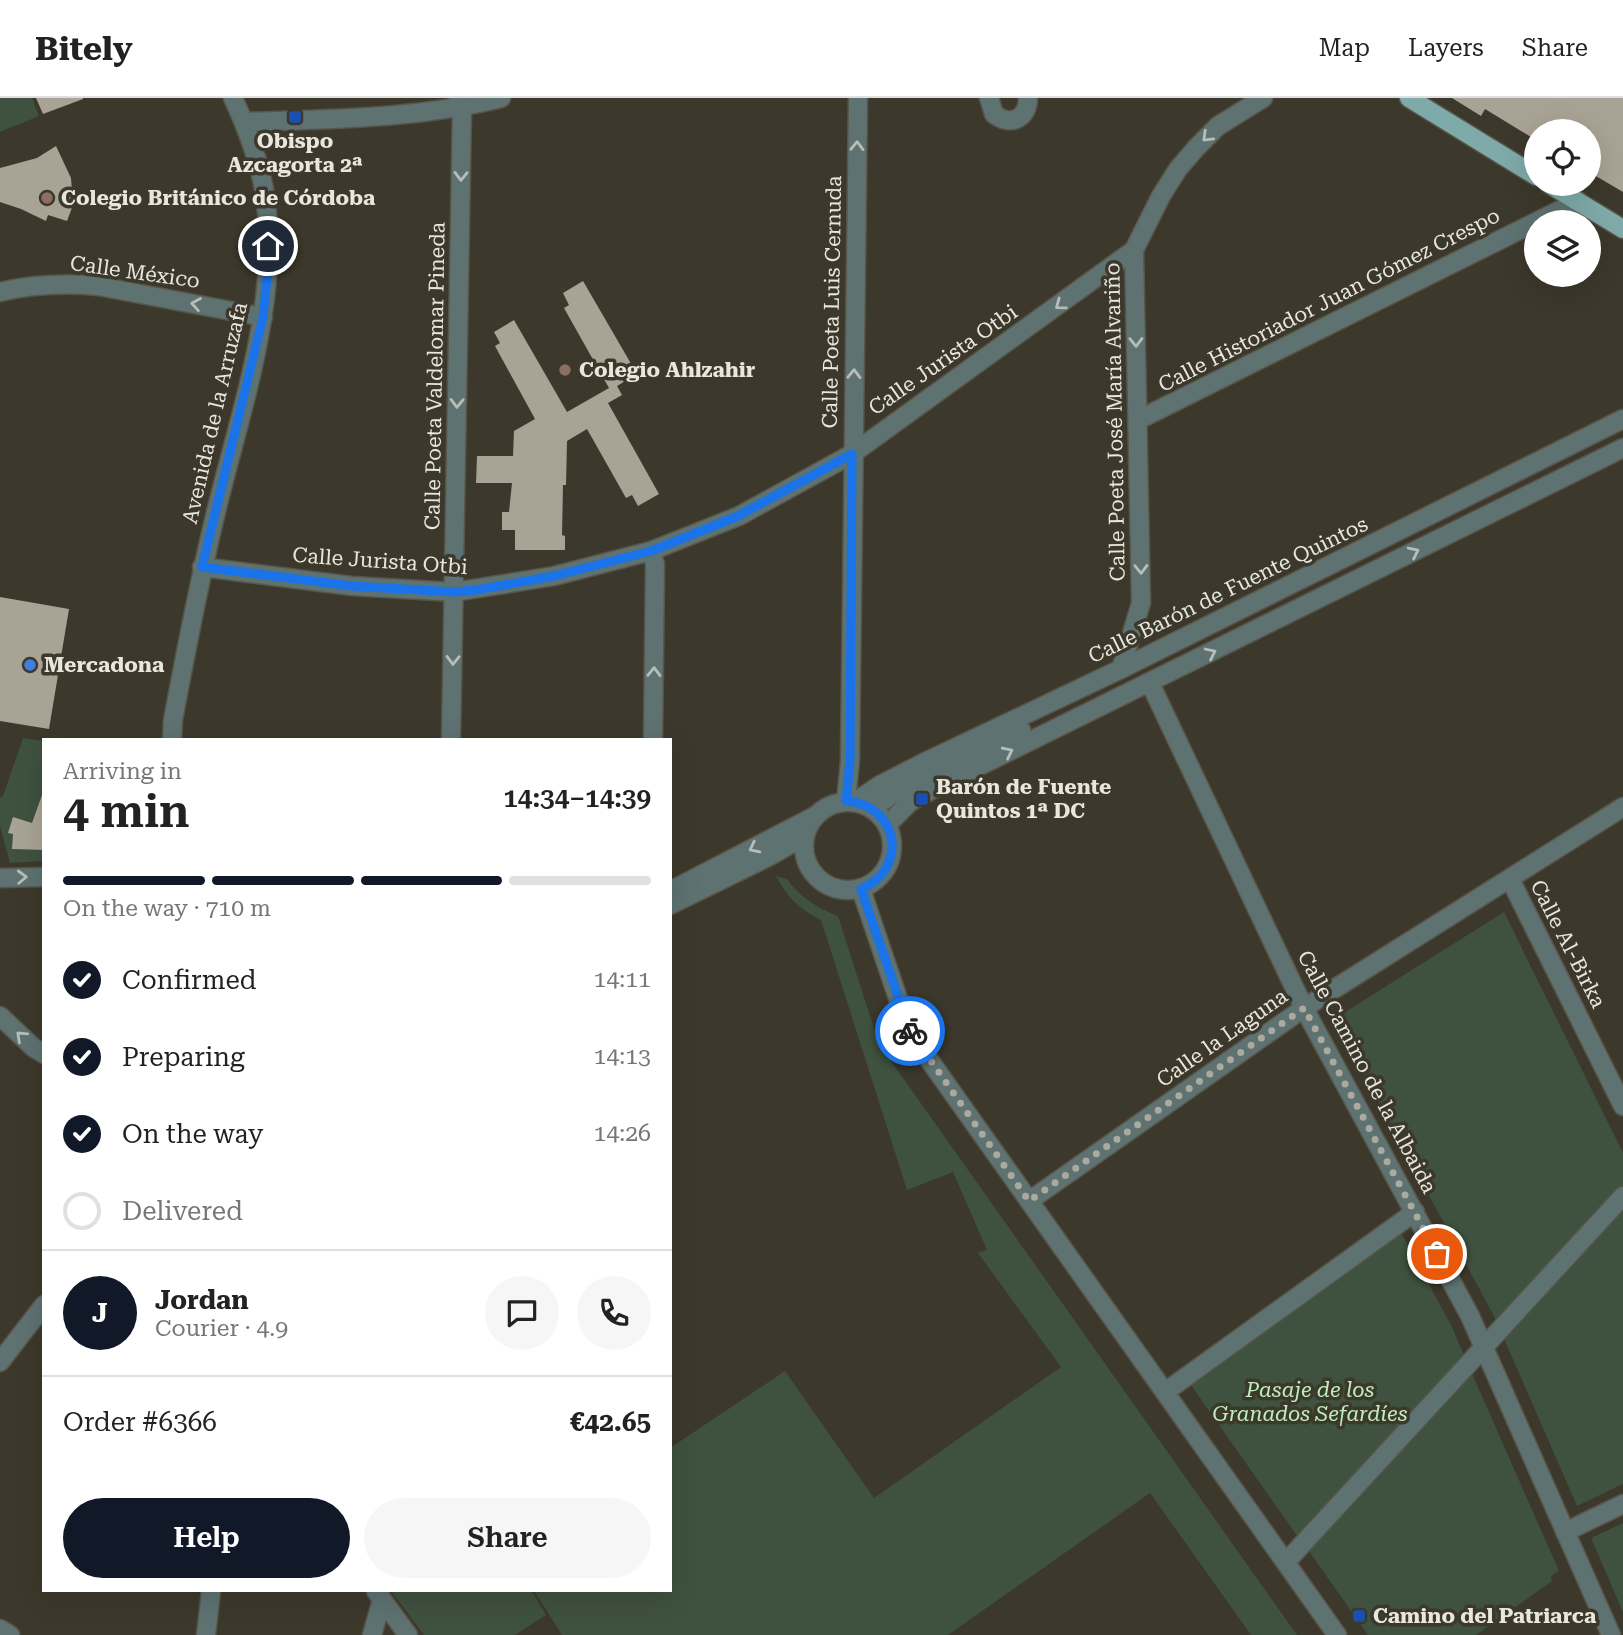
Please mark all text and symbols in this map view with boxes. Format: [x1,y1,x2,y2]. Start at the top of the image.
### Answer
text: Bitely [35,29,133,68]
text: Map [1319,34,1370,62]
text: Layers [1408,34,1484,62]
text: Share [1522,34,1588,62]
marker: Obispo Azcagorta 2ª [287,109,303,125]
map controls [1524,119,1601,287]
button: locate [1524,119,1601,196]
one-way arrow [1203,128,1216,141]
place label: Obispo Azcagorta 2ª [227,129,363,177]
one-way arrow [850,141,865,152]
one-way arrow [453,171,469,182]
street label: Calle Poeta Luis Cernuda [818,175,846,429]
place label: Colegio Británico de Córdoba [61,186,376,210]
marker: Colegio Británico de Córdoba [39,190,55,206]
street label: Calle Historiador Juan Gómez Crespo [1154,203,1504,397]
button: layers [1524,210,1601,287]
pin [238,216,298,276]
street label: Calle Poeta Valdelomar Pineda [420,221,450,530]
icon: home [249,227,287,265]
street label: Calle México [69,251,201,293]
street label: Calle Poeta José María Alvariño [1100,262,1130,582]
one-way arrow [190,297,202,312]
one-way arrow [1055,297,1068,309]
street label: Avenida de la Arruzafa [178,299,252,526]
street label: Calle Jurista Otbi [864,300,1022,420]
one-way arrow [1128,337,1144,347]
place label: Colegio Ahlzahir [579,358,756,382]
marker: Colegio Ahlzahir [557,362,573,378]
one-way arrow [846,368,861,379]
one-way arrow [449,399,465,409]
street label: Calle Barón de Fuente Quintos [1084,512,1372,668]
street label: Calle Jurista Otbi [292,543,469,579]
one-way arrow [1407,546,1420,560]
one-way arrow [1133,564,1148,575]
one-way arrow [1204,647,1216,661]
place label: Mercadona [44,653,165,677]
one-way arrow [445,655,460,666]
marker: Mercadona [22,657,38,673]
one-way arrow [646,666,662,677]
one-way arrow [1001,747,1013,761]
text: Arriving in [63,758,182,785]
place label: Barón de Fuente Quintos 1ª DC [936,775,1111,823]
text: 14:34–14:39 [503,783,651,813]
text: 4 min [63,784,190,838]
marker: Barón de Fuente Quintos 1ª DC [914,791,930,807]
one-way arrow [749,839,761,853]
one-way arrow [17,870,28,885]
street label: Calle Al-Birka [1525,876,1611,1013]
text: On the way · 710 m [63,895,271,922]
street label: Calle Camino de la Albaida [1293,946,1442,1198]
icon: check [63,961,101,999]
text: Confirmed [122,965,257,995]
text: 14:11 [594,966,651,993]
street label: Calle la Laguna [1152,984,1292,1092]
courier [875,996,945,1066]
icon: bike [891,1012,929,1050]
one-way arrow [16,1032,29,1045]
icon: check [63,1038,101,1076]
text: Preparing [122,1042,245,1072]
text: 14:13 [594,1043,651,1070]
icon: check [63,1115,101,1153]
text: On the way [122,1119,263,1149]
text: 14:26 [594,1120,651,1147]
text: Delivered [122,1196,243,1226]
pin [1407,1224,1467,1284]
icon: bag [1418,1235,1456,1273]
button: chat [485,1276,559,1350]
button: phone [577,1276,651,1350]
text: Jordan [155,1285,249,1315]
text: J [92,1298,108,1328]
text: Courier · 4.9 [155,1315,288,1342]
park label: Pasaje de los Granados Sefardíes [1212,1378,1408,1426]
text: Order #6366 [63,1407,217,1437]
text: €42.65 [570,1407,651,1437]
button: Help [63,1498,350,1578]
button: Share [364,1498,651,1578]
place label: Camino del Patriarca [1373,1604,1597,1628]
marker: Camino del Patriarca [1351,1608,1367,1624]

